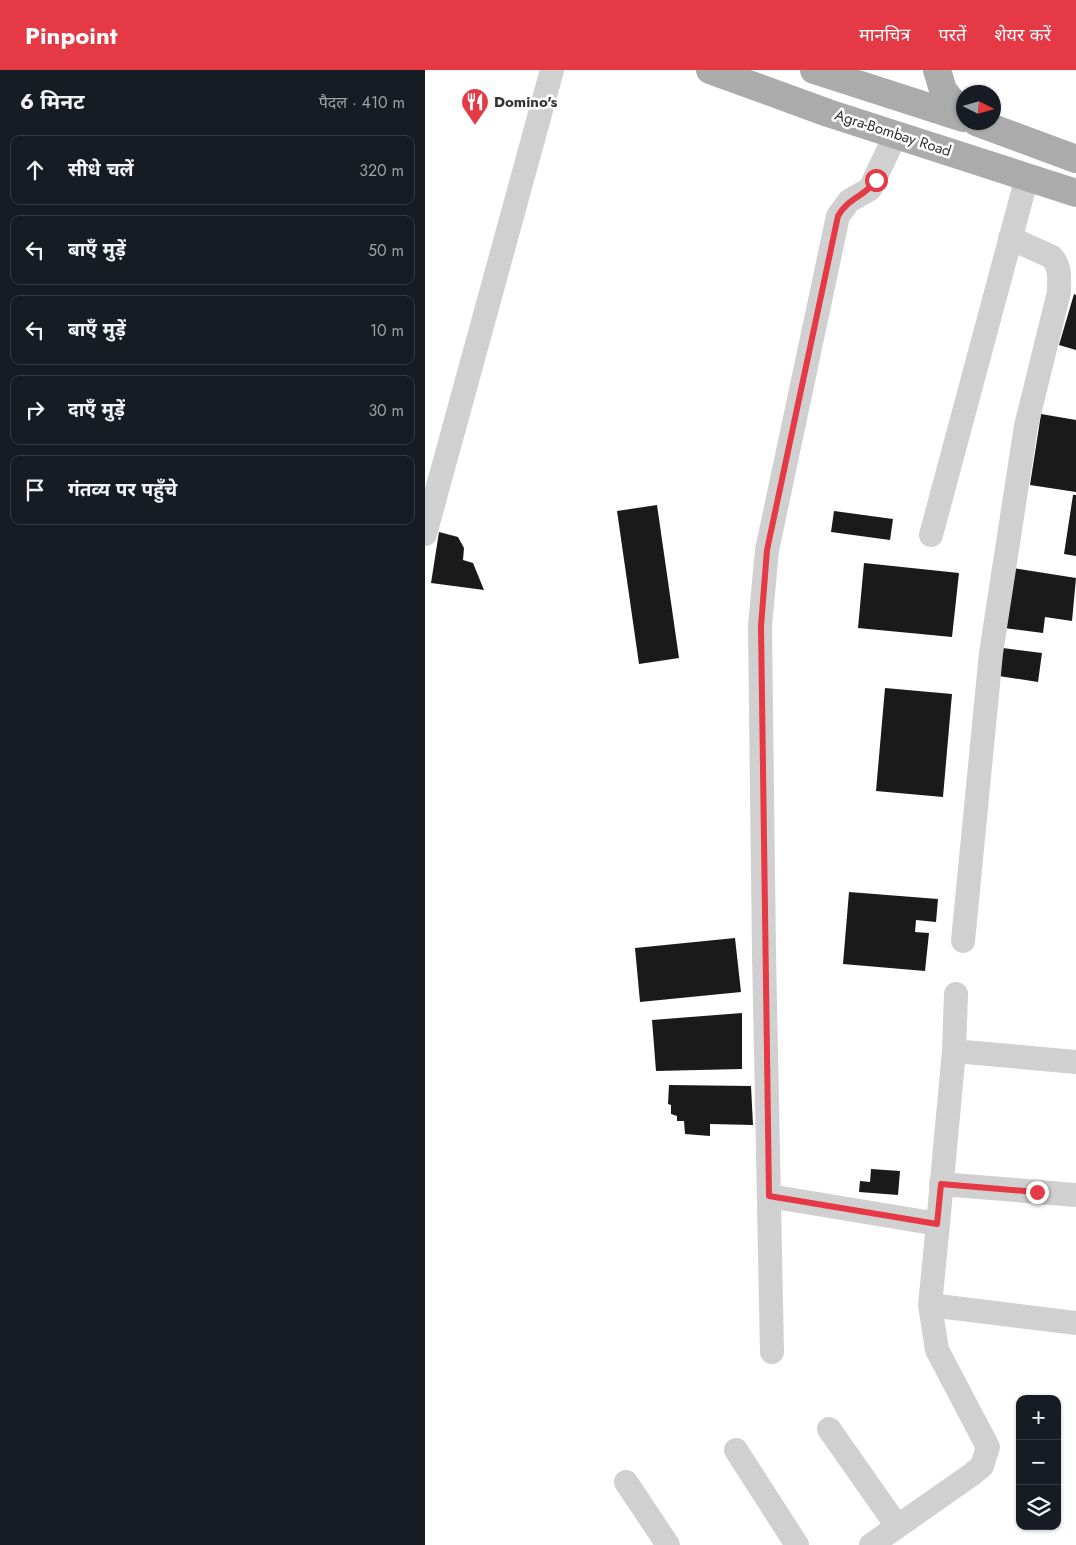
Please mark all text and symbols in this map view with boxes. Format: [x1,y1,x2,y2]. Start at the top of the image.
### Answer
text: Pinpoint [25,18,117,53]
text: मानचित्र [859,22,911,48]
text: परतें [939,22,966,48]
text: शेयर करें [994,22,1051,48]
north arrow [956,85,1001,130]
text: 6 मिनट [20,87,84,117]
restaurant icon: Domino's [460,87,490,126]
text: पैदल · 410 m [319,91,405,114]
place label: Domino's [494,91,557,113]
street label: Agra-Bombay Road [832,104,954,162]
icon: ahead [21,156,49,184]
text: सीधे चलें [68,156,134,183]
text: 320 m [359,159,404,182]
route start [865,169,888,192]
icon: left [21,236,49,264]
text: बाएँ मुड़ें [68,236,126,263]
text: 50 m [368,239,404,262]
icon: left [21,316,49,344]
text: बाएँ मुड़ें [68,316,126,343]
text: 10 m [370,319,404,342]
icon: right [21,396,49,424]
text: दाएँ मुड़ें [68,396,125,423]
text: 30 m [368,399,404,422]
icon: arrive [21,476,49,504]
text: गंतव्य पर पहुँचे [68,476,177,503]
route end [1026,1181,1049,1204]
map controls [1016,1395,1061,1530]
button: + [1016,1395,1061,1440]
button: − [1016,1440,1061,1485]
button: layers [1016,1485,1061,1530]

